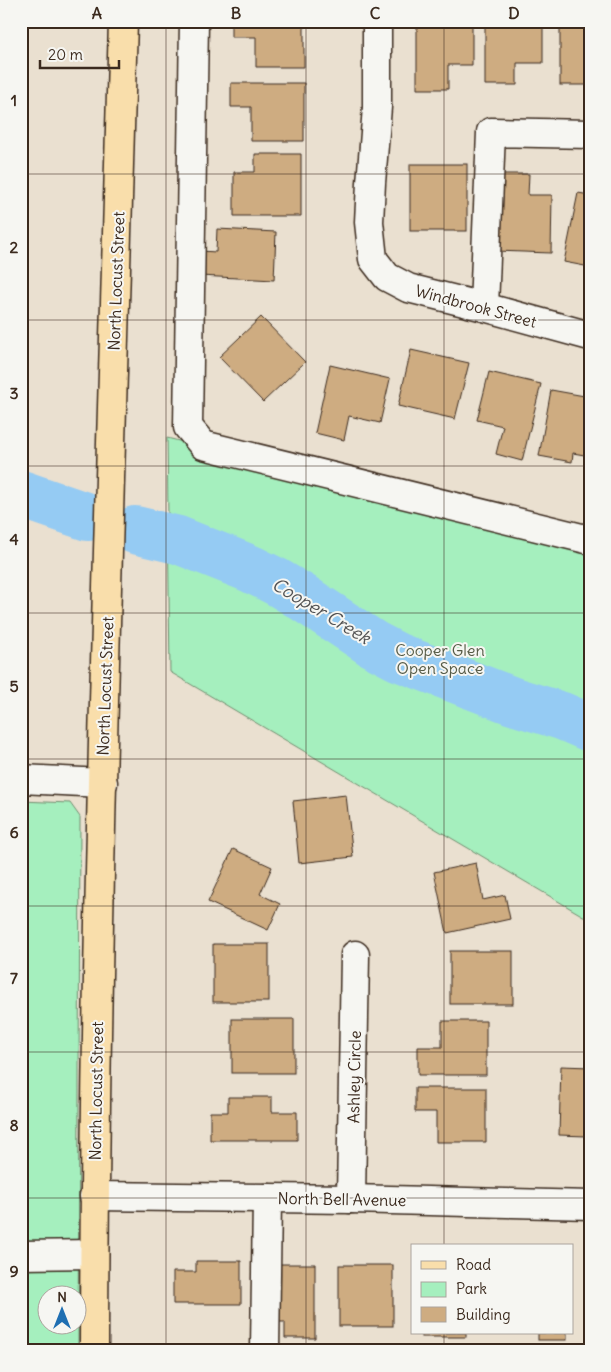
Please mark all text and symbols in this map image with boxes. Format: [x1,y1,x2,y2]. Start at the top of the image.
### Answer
text: A [92,3,102,23]
text: B [231,3,242,23]
text: C [370,3,381,23]
text: D [508,3,520,23]
scale bar [40,38,119,70]
text: 20 m [48,45,83,64]
text: 1 [11,90,17,110]
street label: North Locust Street [104,211,128,351]
text: 2 [10,237,19,257]
street label: Windbrook Street [413,280,539,332]
text: 3 [9,383,19,403]
text: 4 [9,529,19,549]
water label: Cooper Creek [268,572,376,650]
street label: North Locust Street [93,616,117,756]
park label: Cooper Glen Open Space [395,640,485,678]
text: 5 [9,676,19,696]
text: 6 [9,822,19,842]
text: 7 [10,968,18,988]
street label: North Locust Street [85,1021,107,1161]
street label: Ashley Circle [343,1030,365,1124]
text: 8 [9,1115,19,1135]
street label: North Bell Avenue [278,1188,406,1210]
legend [411,1244,574,1334]
text: Road [456,1255,491,1274]
text: 9 [9,1261,19,1281]
text: Park [456,1279,487,1298]
north arrow [38,1284,88,1334]
text: N [57,1288,67,1306]
text: Building [456,1305,511,1324]

